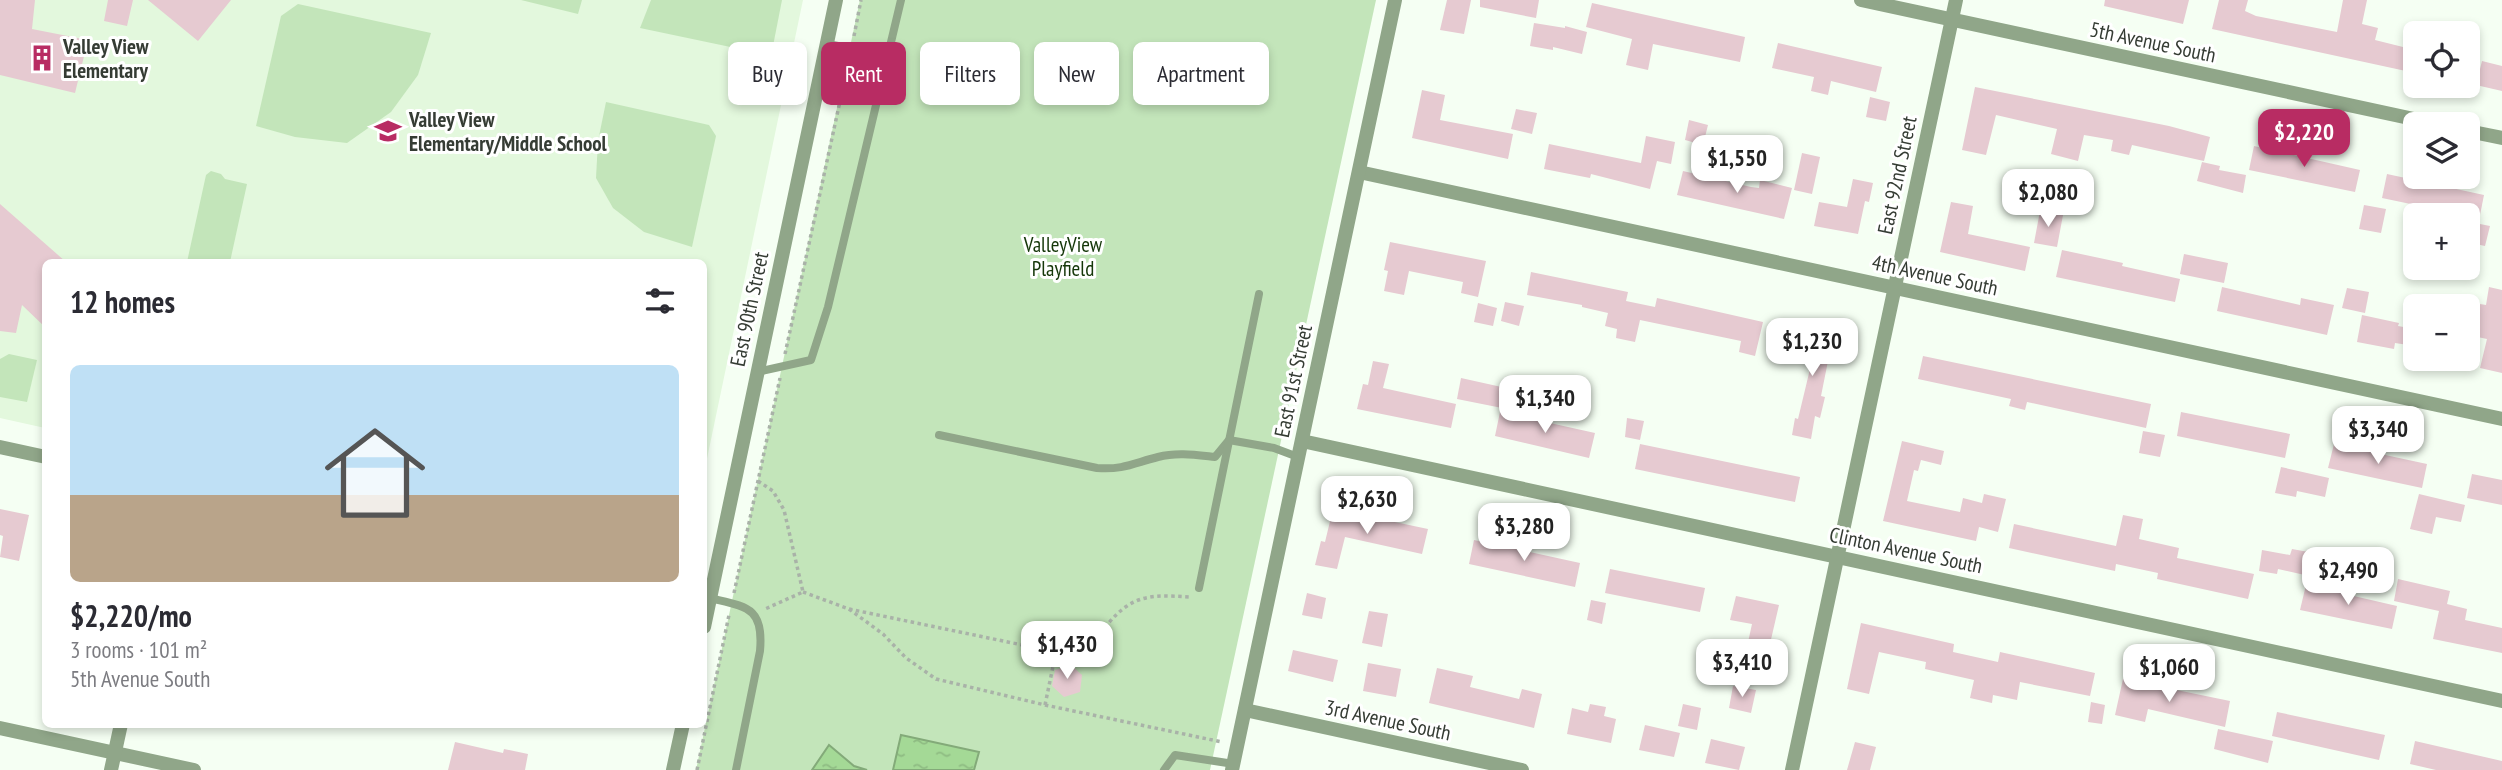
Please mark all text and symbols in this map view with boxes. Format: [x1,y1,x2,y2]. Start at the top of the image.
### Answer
street label: 5th Avenue South [2088,15,2218,69]
map controls [2403,21,2480,371]
button: locate [2403,21,2480,98]
place label: Valley View Elementary [62,33,149,84]
chip: Buy [728,42,807,105]
chip: Rent [821,42,906,105]
chip: Filters [920,42,1020,105]
chip: New [1034,42,1119,105]
chip: Apartment [1133,42,1269,105]
building icon: Valley View Elementary [27,43,57,73]
place label: Valley View Elementary/Middle School [408,106,608,157]
pin: $2,220 [2247,110,2361,169]
button: layers [2403,112,2480,189]
street label: East 92nd Street [1871,113,1923,236]
school or university icon: Valley View Elementary/Middle School [373,116,403,146]
text: $2,220 [2274,117,2334,146]
pin: $1,550 [1680,136,1794,195]
text: $1,550 [1707,143,1767,172]
pin: $2,080 [1991,170,2105,229]
text: $2,080 [2018,177,2078,206]
button: + [2403,203,2480,280]
park label: ValleyView Playfield [1023,231,1103,282]
street label: 4th Avenue South [1870,248,2000,302]
street label: East 90th Street [724,249,774,369]
text: 12 homes [70,282,175,321]
icon: filters [641,282,679,320]
button: − [2403,294,2480,371]
pin: $1,230 [1755,318,1869,378]
street label: East 91st Street [1268,322,1318,440]
text: $1,230 [1782,326,1842,355]
pin: $1,340 [1488,376,1602,435]
text: $1,340 [1515,383,1575,412]
pin: $3,340 [2321,406,2435,466]
icon: home [312,410,438,536]
text: $3,340 [2348,414,2408,443]
pin: $2,630 [1310,476,1424,536]
text: $2,630 [1337,484,1397,513]
pin: $3,280 [1467,504,1581,563]
text: $3,280 [1494,511,1554,540]
street label: Clinton Avenue South [1827,521,1985,579]
pin: $2,490 [2291,548,2405,607]
text: $2,490 [2318,555,2378,584]
text: $2,220/mo [70,596,192,635]
pin: $1,430 [1010,622,1124,681]
text: $1,430 [1037,629,1097,658]
text: 3 rooms · 101 m² [70,635,207,664]
pin: $3,410 [1685,640,1799,699]
pin: $1,060 [2112,644,2226,704]
text: $3,410 [1712,647,1772,676]
text: $1,060 [2139,652,2199,681]
text: 5th Avenue South [70,664,210,693]
street label: 3rd Avenue South [1323,693,1453,747]

